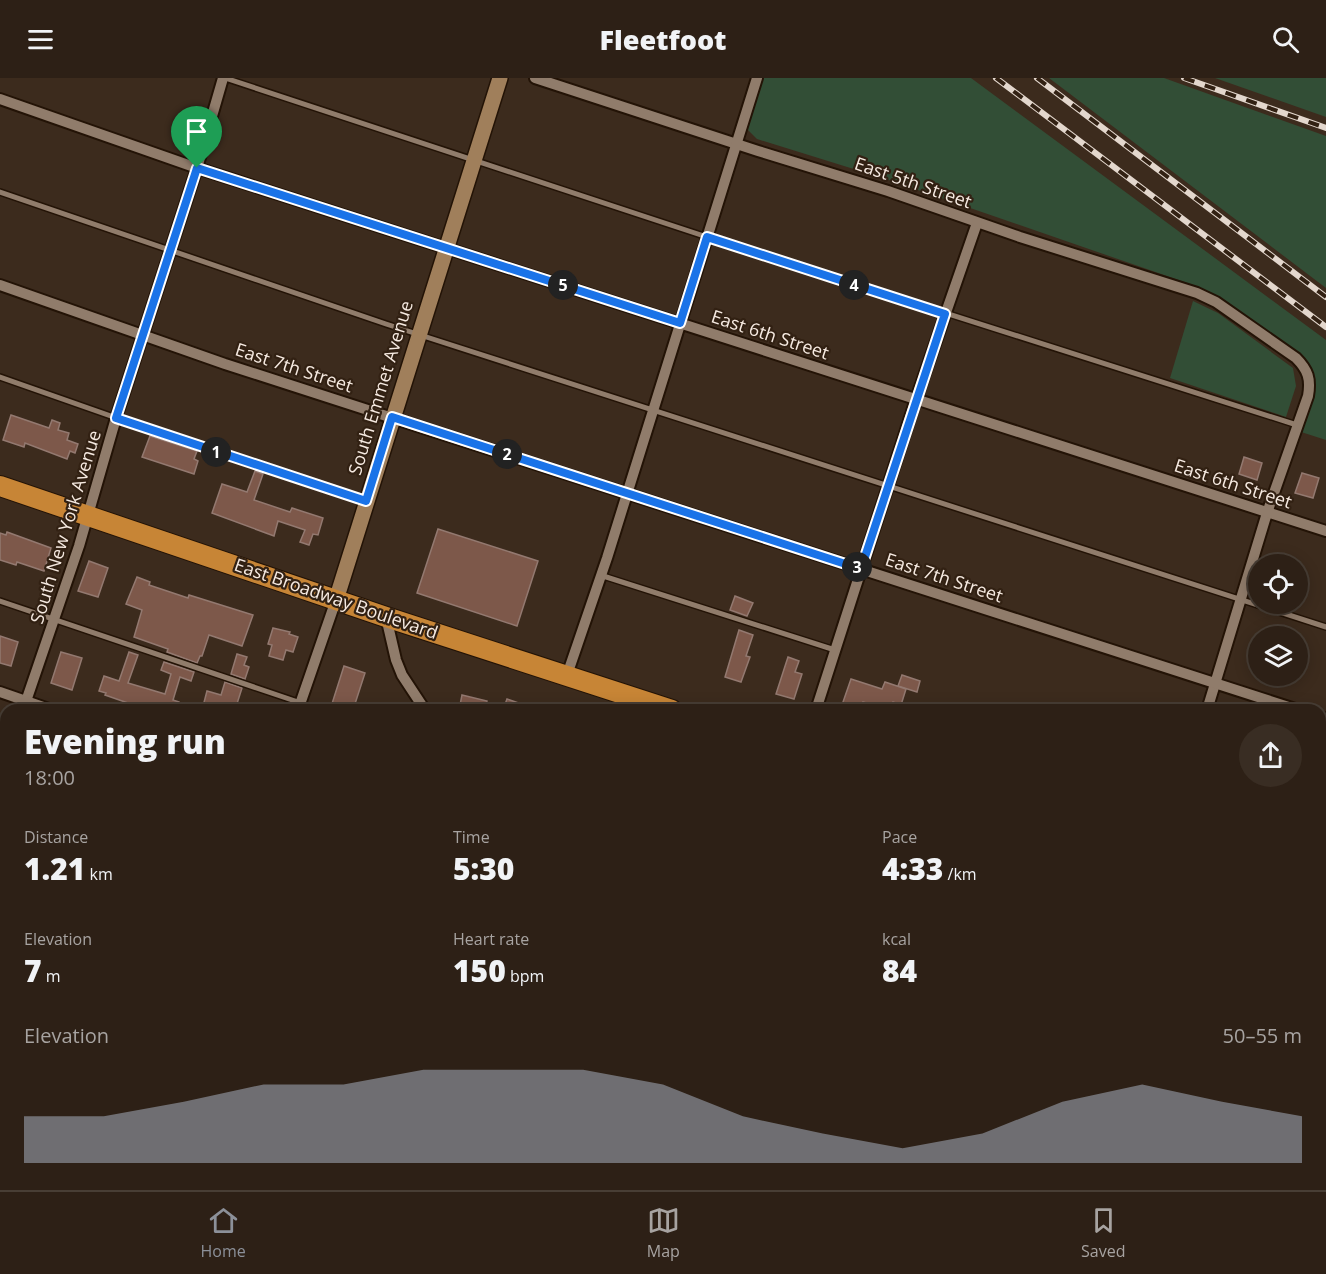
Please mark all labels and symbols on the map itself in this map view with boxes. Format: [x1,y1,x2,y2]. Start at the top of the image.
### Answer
pin [171,106,222,168]
street label: East 5th Street [852,151,975,213]
pin: 5 [548,270,578,300]
pin: 4 [839,270,869,300]
street label: South Emmet Avenue [342,298,418,478]
street label: East 6th Street [708,304,832,364]
street label: East 7th Street [232,337,356,397]
street label: South New York Avenue [24,427,106,626]
pin: 1 [201,437,231,467]
pin: 2 [492,439,522,469]
street label: East 6th Street [1171,453,1295,513]
street label: East 7th Street [882,547,1006,607]
street label: East Broadway Boulevard [231,552,441,644]
pin: 3 [842,552,872,582]

